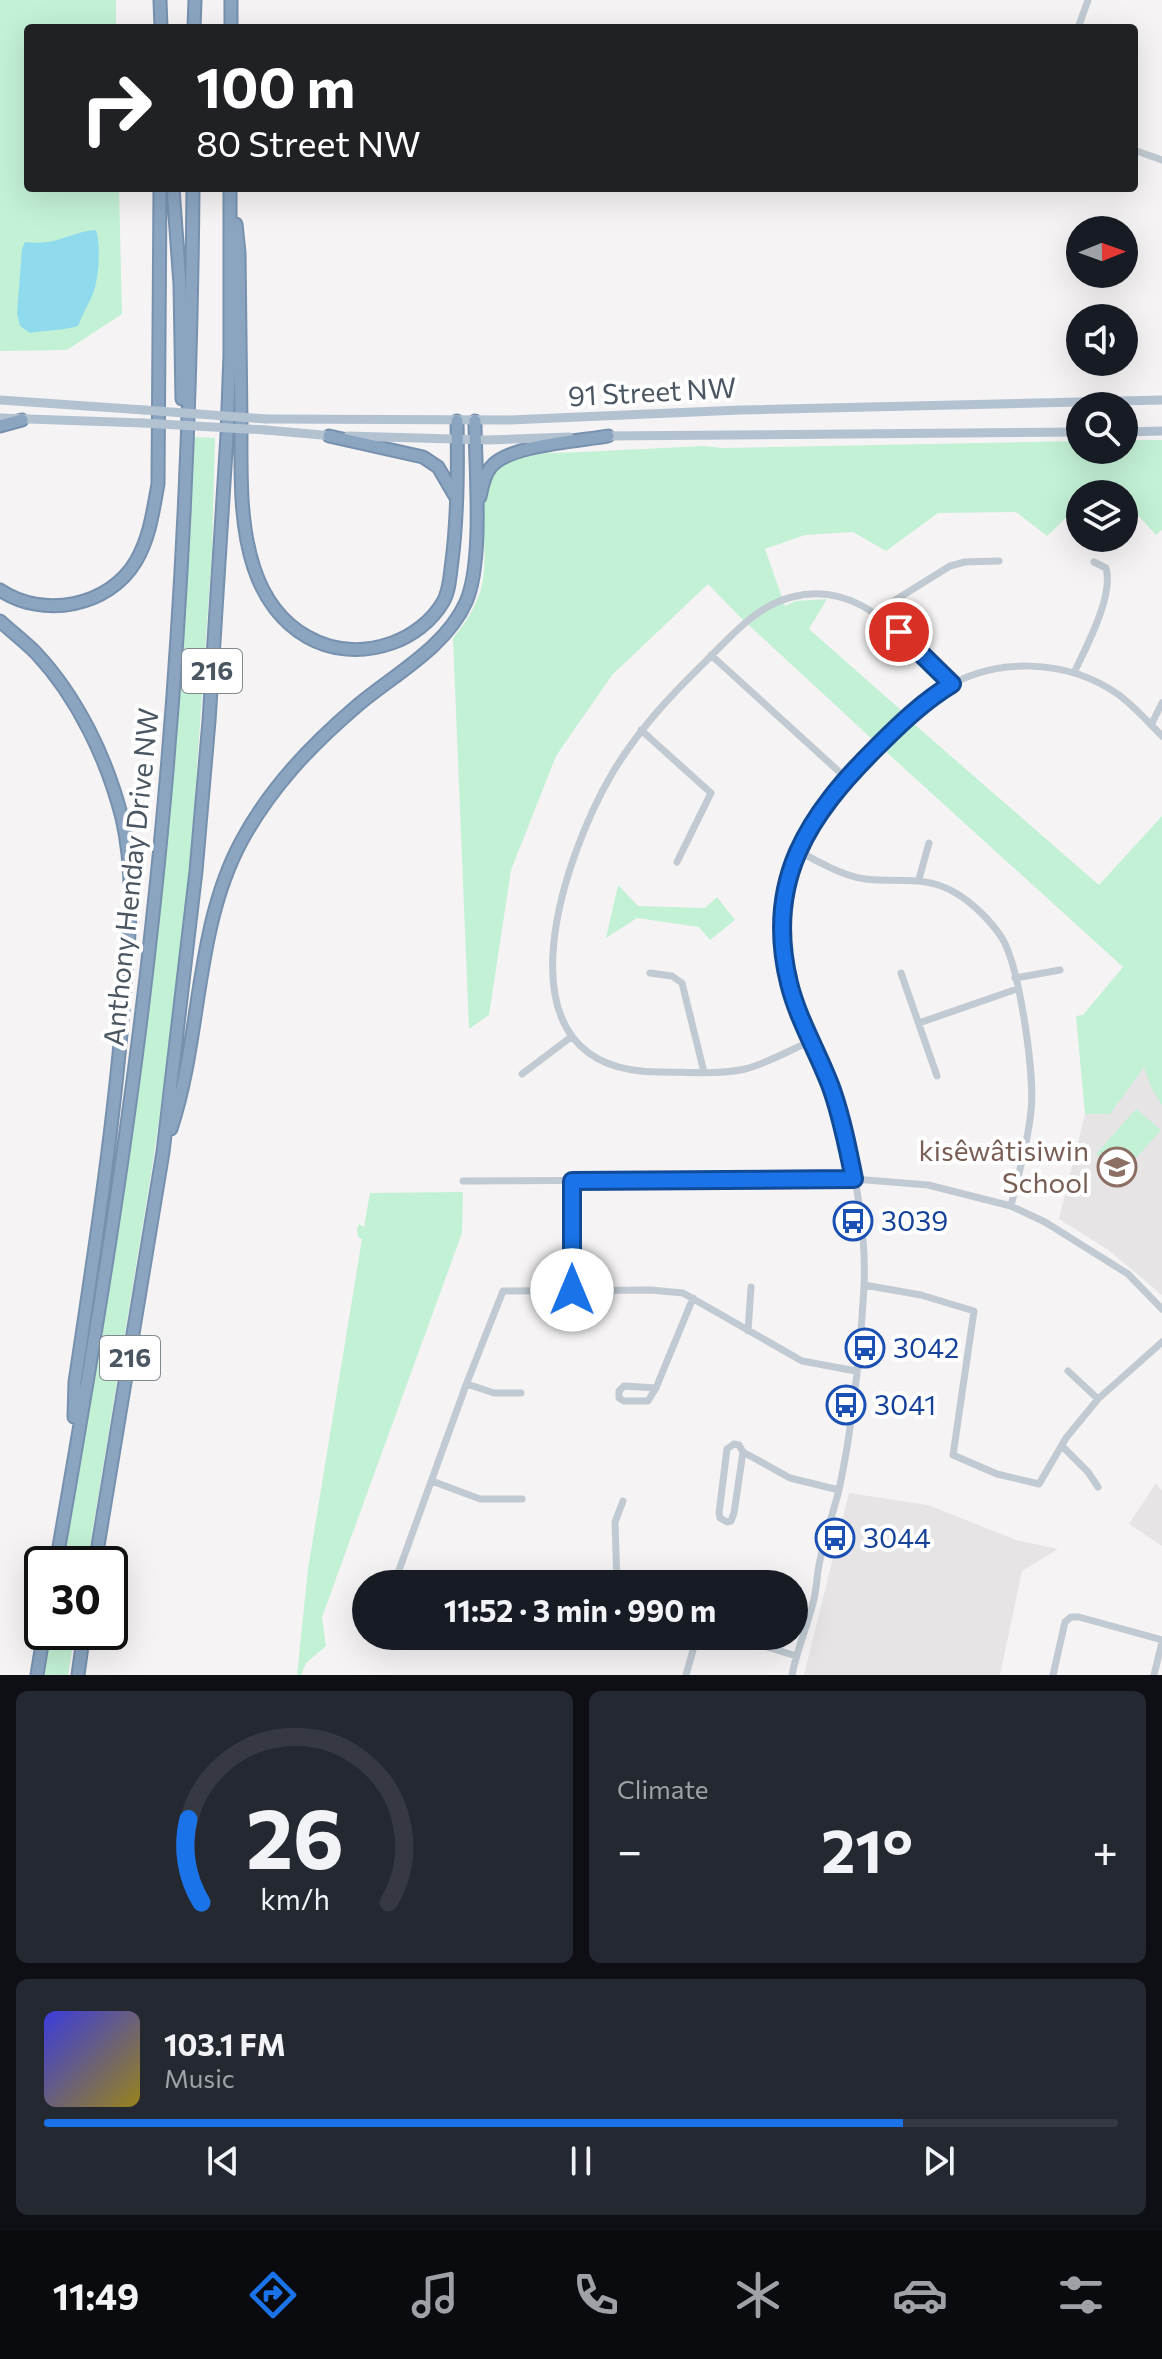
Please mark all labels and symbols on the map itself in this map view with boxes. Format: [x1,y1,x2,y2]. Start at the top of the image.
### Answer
north arrow [1066,216,1138,288]
street label: 91 Street NW [567,370,737,412]
pin [865,598,933,666]
road number: 216 [182,649,242,693]
street label: Anthony Henday Drive NW [95,706,165,1048]
place label: kisêwâtisiwin School [919,1133,1089,1199]
school or university icon: kisêwâtisiwin School [1096,1146,1138,1188]
bus stop icon: 3039 [832,1200,874,1242]
place label: 3039 [881,1203,948,1237]
position arrow [530,1248,614,1332]
bus stop icon: 3042 [844,1327,886,1369]
place label: 3042 [893,1330,959,1364]
road number: 216 [100,1336,160,1380]
bus stop icon: 3041 [825,1384,867,1426]
place label: 3041 [874,1387,936,1421]
bus stop icon: 3044 [814,1517,856,1559]
place label: 3044 [863,1520,931,1554]
speed limit sign: 30 [24,1546,128,1650]

